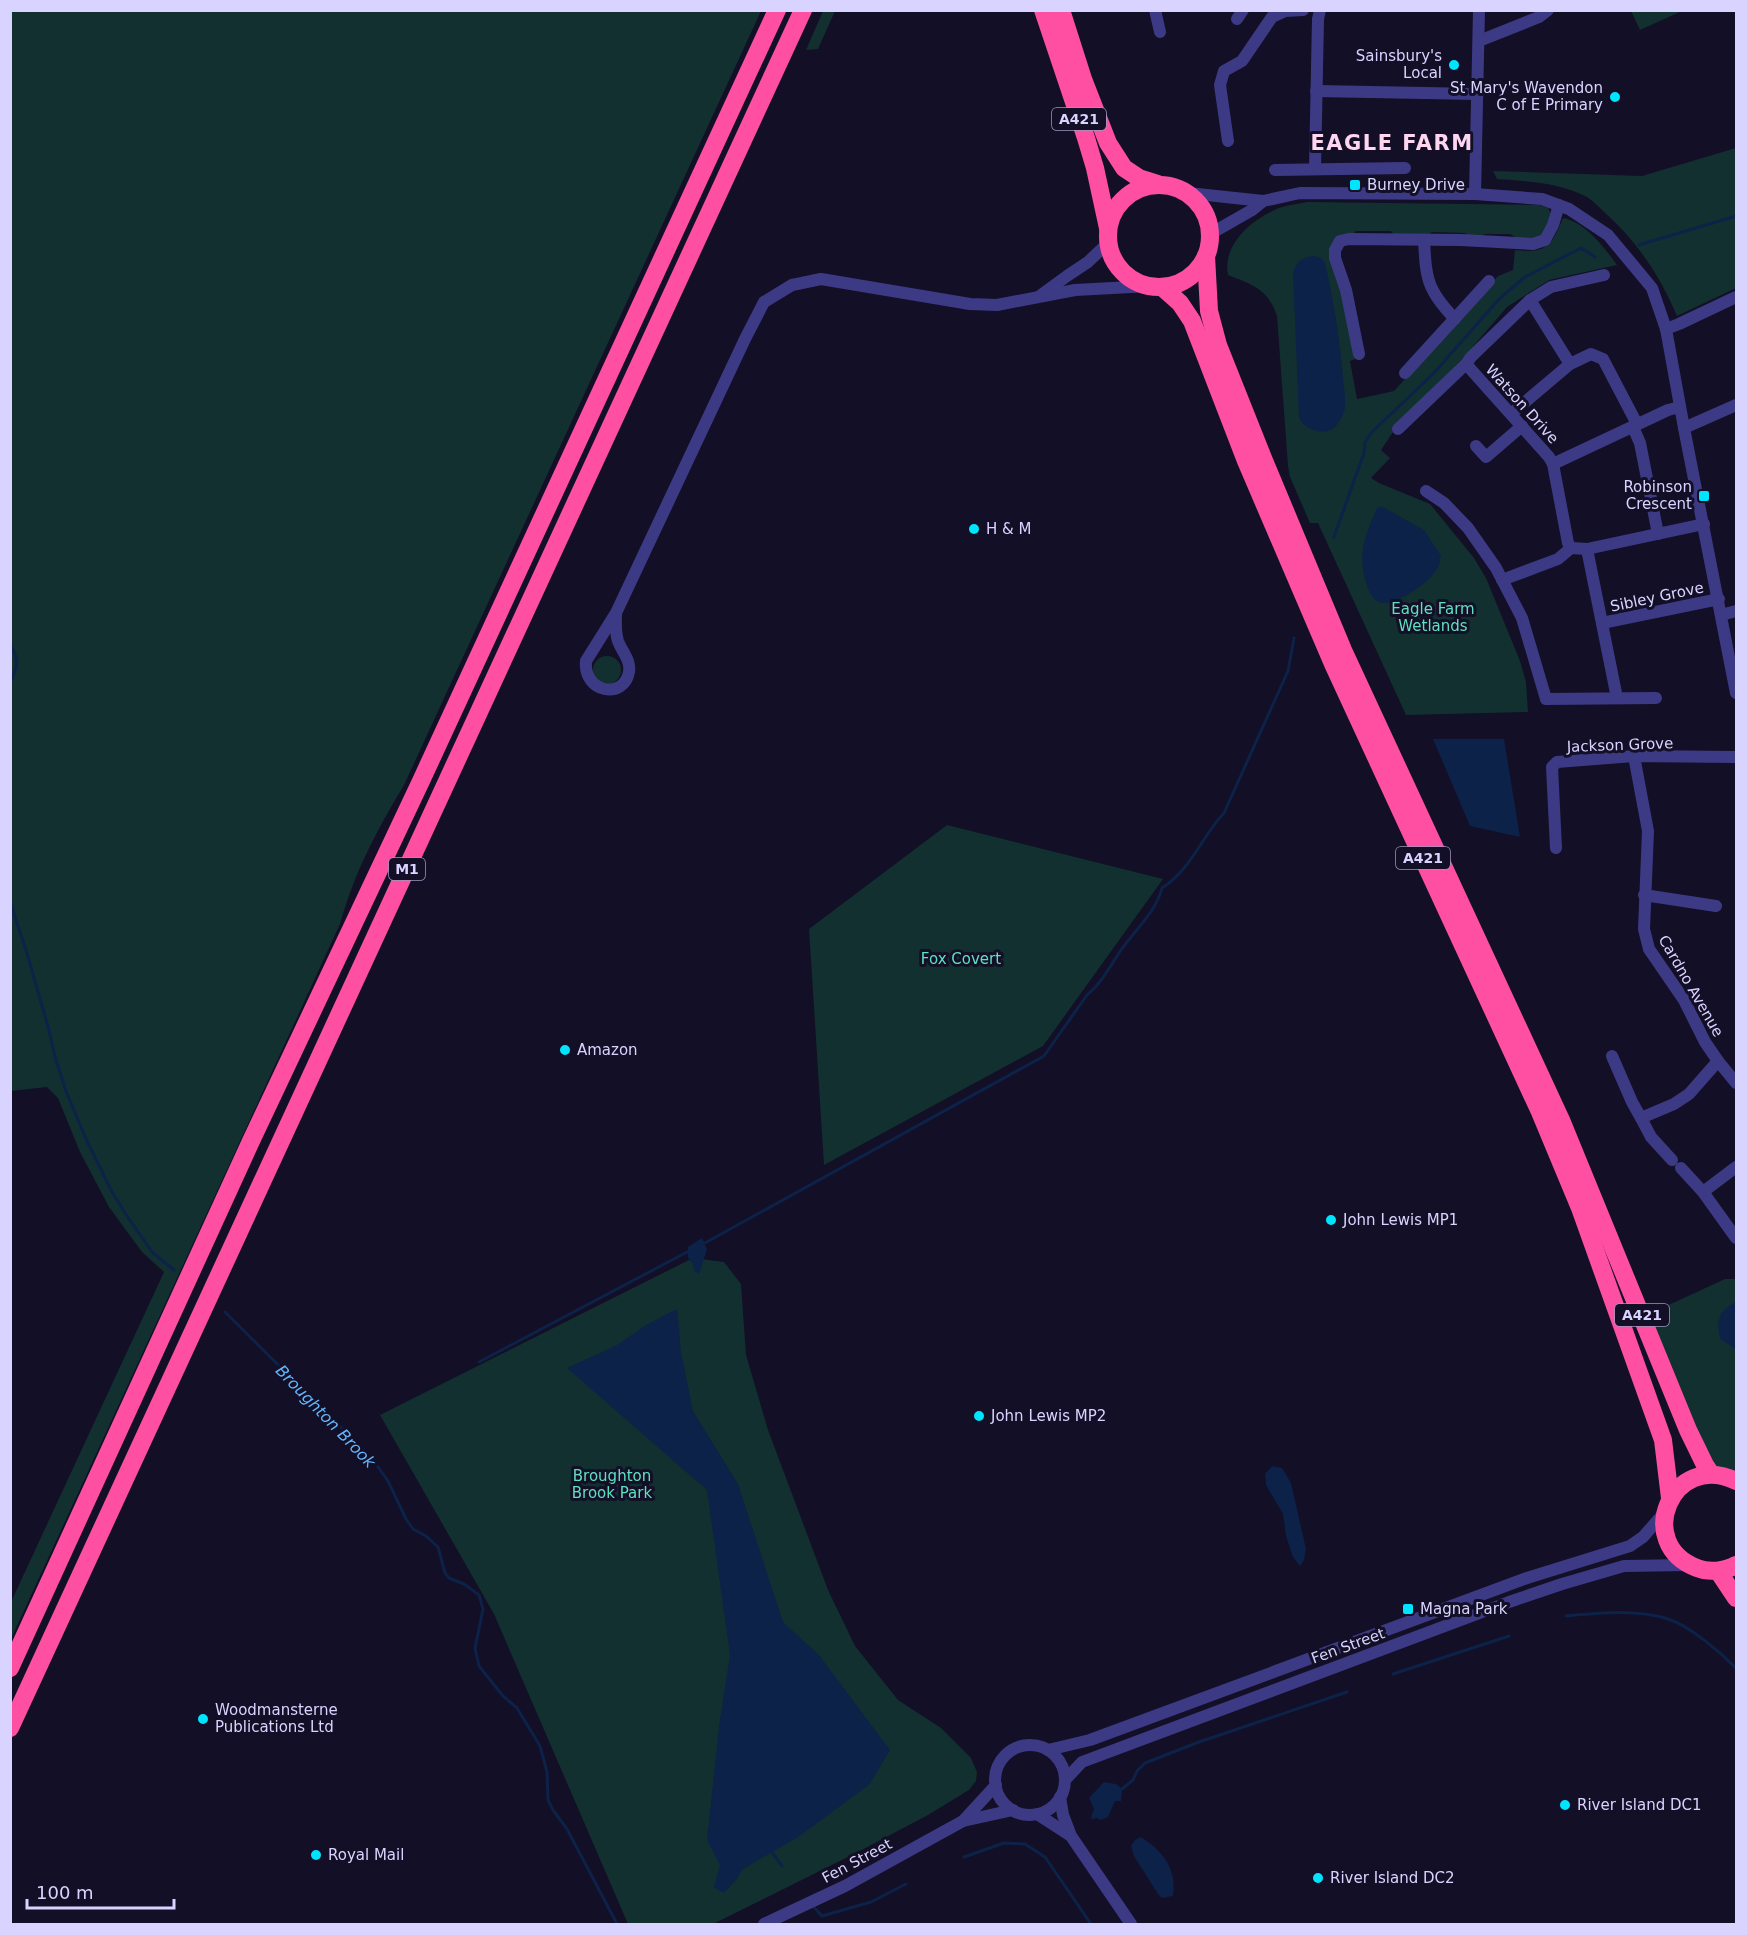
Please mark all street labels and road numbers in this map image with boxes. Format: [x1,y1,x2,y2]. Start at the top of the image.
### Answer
road number: A421 [1052,108,1106,130]
street label: Watson Drive [1482,361,1562,447]
street label: Sibley Grove [1609,578,1705,616]
street label: Jackson Grove [1565,734,1674,756]
road number: A421 [1396,847,1450,869]
road number: M1 [389,858,425,880]
street label: Cardno Avenue [1655,932,1727,1040]
road number: A421 [1615,1304,1669,1326]
street label: Fen Street [1309,1624,1387,1668]
street label: Fen Street [819,1835,895,1887]

